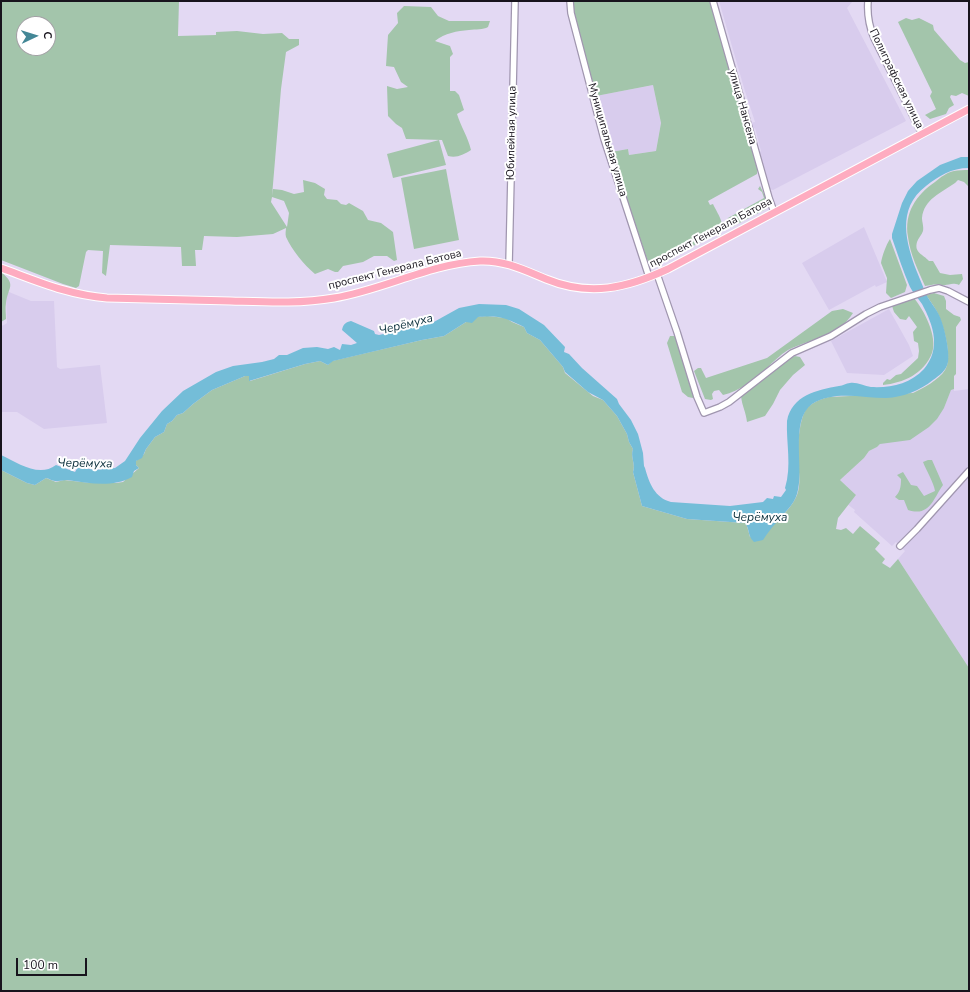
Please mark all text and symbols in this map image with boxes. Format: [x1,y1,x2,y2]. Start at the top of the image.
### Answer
north arrow [16,16,56,56]
street label: Полиграфская улица [866,27,926,131]
text: С [40,31,55,39]
street label: улица Нансена [725,68,759,146]
street label: Муниципальная улица [584,82,630,198]
street label: Юбилейная улица [505,86,519,180]
street label: проспект Генерала Батова [647,195,775,271]
street label: проспект Генерала Батова [327,247,463,293]
water label: Черёмуха [377,311,435,339]
water label: Черёмуха [57,456,113,472]
water label: Черёмуха [732,511,788,525]
scale bar [18,950,89,976]
text: 100 m [23,957,58,973]

